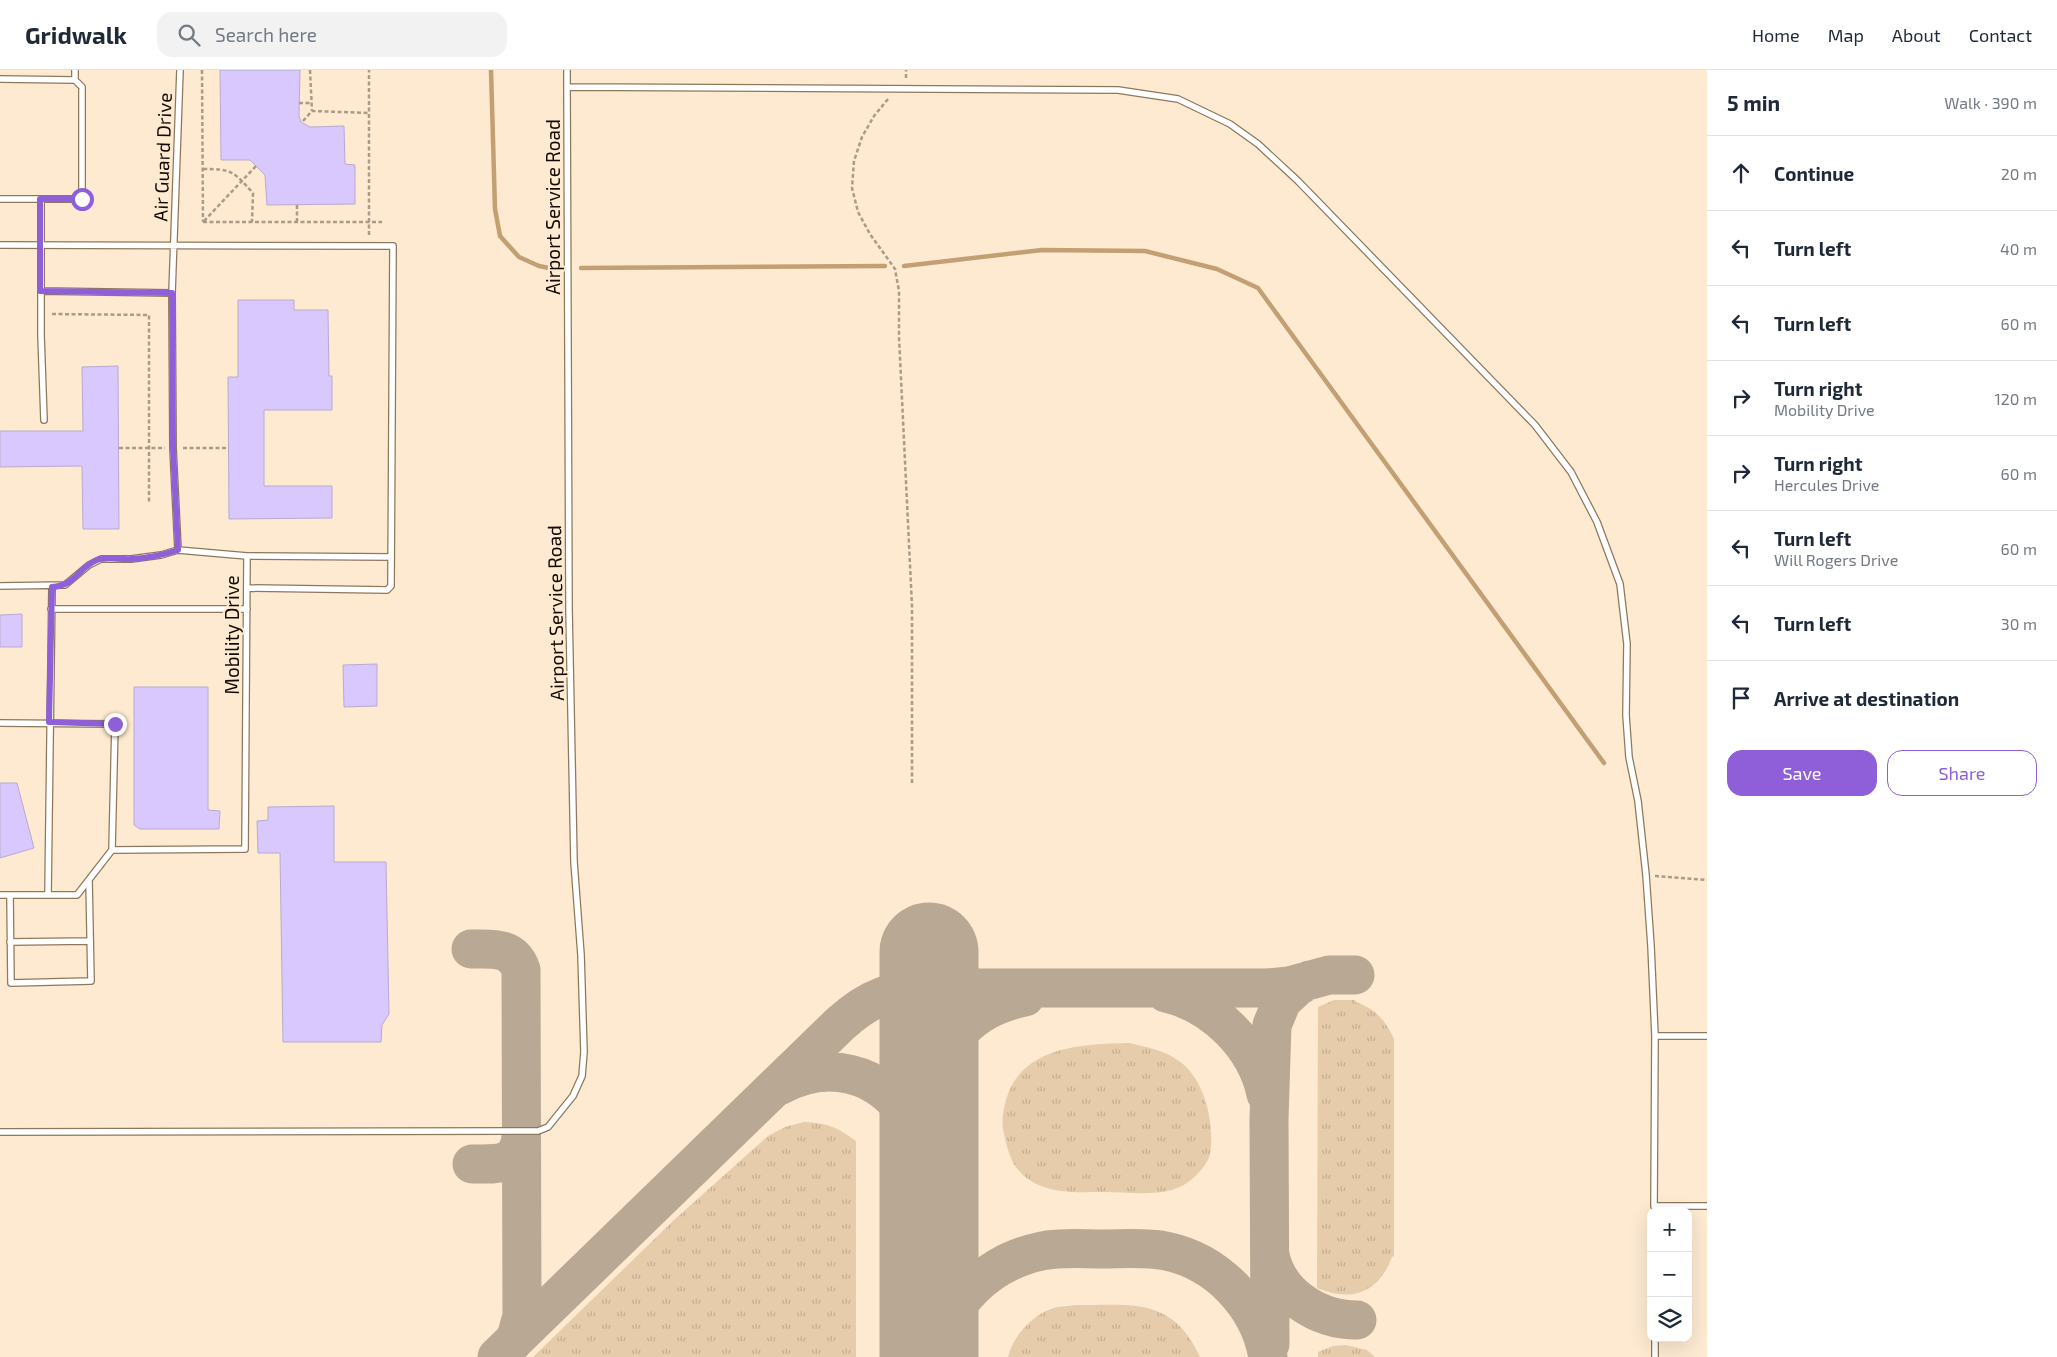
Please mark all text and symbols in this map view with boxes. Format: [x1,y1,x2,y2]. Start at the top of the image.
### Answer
search box [157,12,507,57]
text: Gridwalk [25,20,127,49]
icon: search [175,21,203,49]
text: Search here [215,23,317,46]
text: Home [1752,24,1800,46]
text: Map [1828,24,1864,46]
text: About [1892,24,1941,46]
text: Contact [1969,24,2032,46]
text: 5 min [1727,90,1780,115]
street label: Air Guard Drive [148,92,176,222]
text: Walk · 390 m [1944,93,2037,112]
street label: Airport Service Road [541,119,564,295]
icon: ahead [1727,159,1755,187]
text: Continue [1774,162,1854,185]
text: 20 m [2001,164,2037,183]
route start [71,188,94,211]
icon: left [1727,234,1755,262]
text: Turn left [1774,237,1851,260]
text: 40 m [2000,239,2037,258]
icon: left [1727,309,1755,337]
text: Turn left [1774,312,1851,335]
text: 60 m [2001,314,2037,333]
text: Turn right [1774,377,1862,400]
icon: right [1727,384,1755,412]
text: 120 m [1994,389,2037,408]
text: Mobility Drive [1774,400,1875,419]
text: Turn right [1774,452,1862,475]
icon: right [1727,459,1755,487]
text: 60 m [2001,464,2037,483]
text: Hercules Drive [1774,475,1879,494]
street label: Airport Service Road [542,525,568,701]
text: Turn left [1774,527,1851,550]
icon: left [1727,534,1755,562]
text: 60 m [2001,539,2037,558]
text: Will Rogers Drive [1774,550,1898,569]
street label: Mobility Drive [220,575,243,695]
icon: left [1727,609,1755,637]
text: Turn left [1774,612,1851,635]
text: 30 m [2001,614,2037,633]
icon: arrive [1727,684,1755,712]
text: Arrive at destination [1774,687,1959,710]
route end [104,713,127,736]
button: Save [1727,750,1877,796]
button: Share [1887,750,2037,796]
map controls [1647,1207,1692,1342]
button: + [1647,1207,1692,1252]
button: − [1647,1252,1692,1297]
button: layers [1647,1297,1692,1342]

